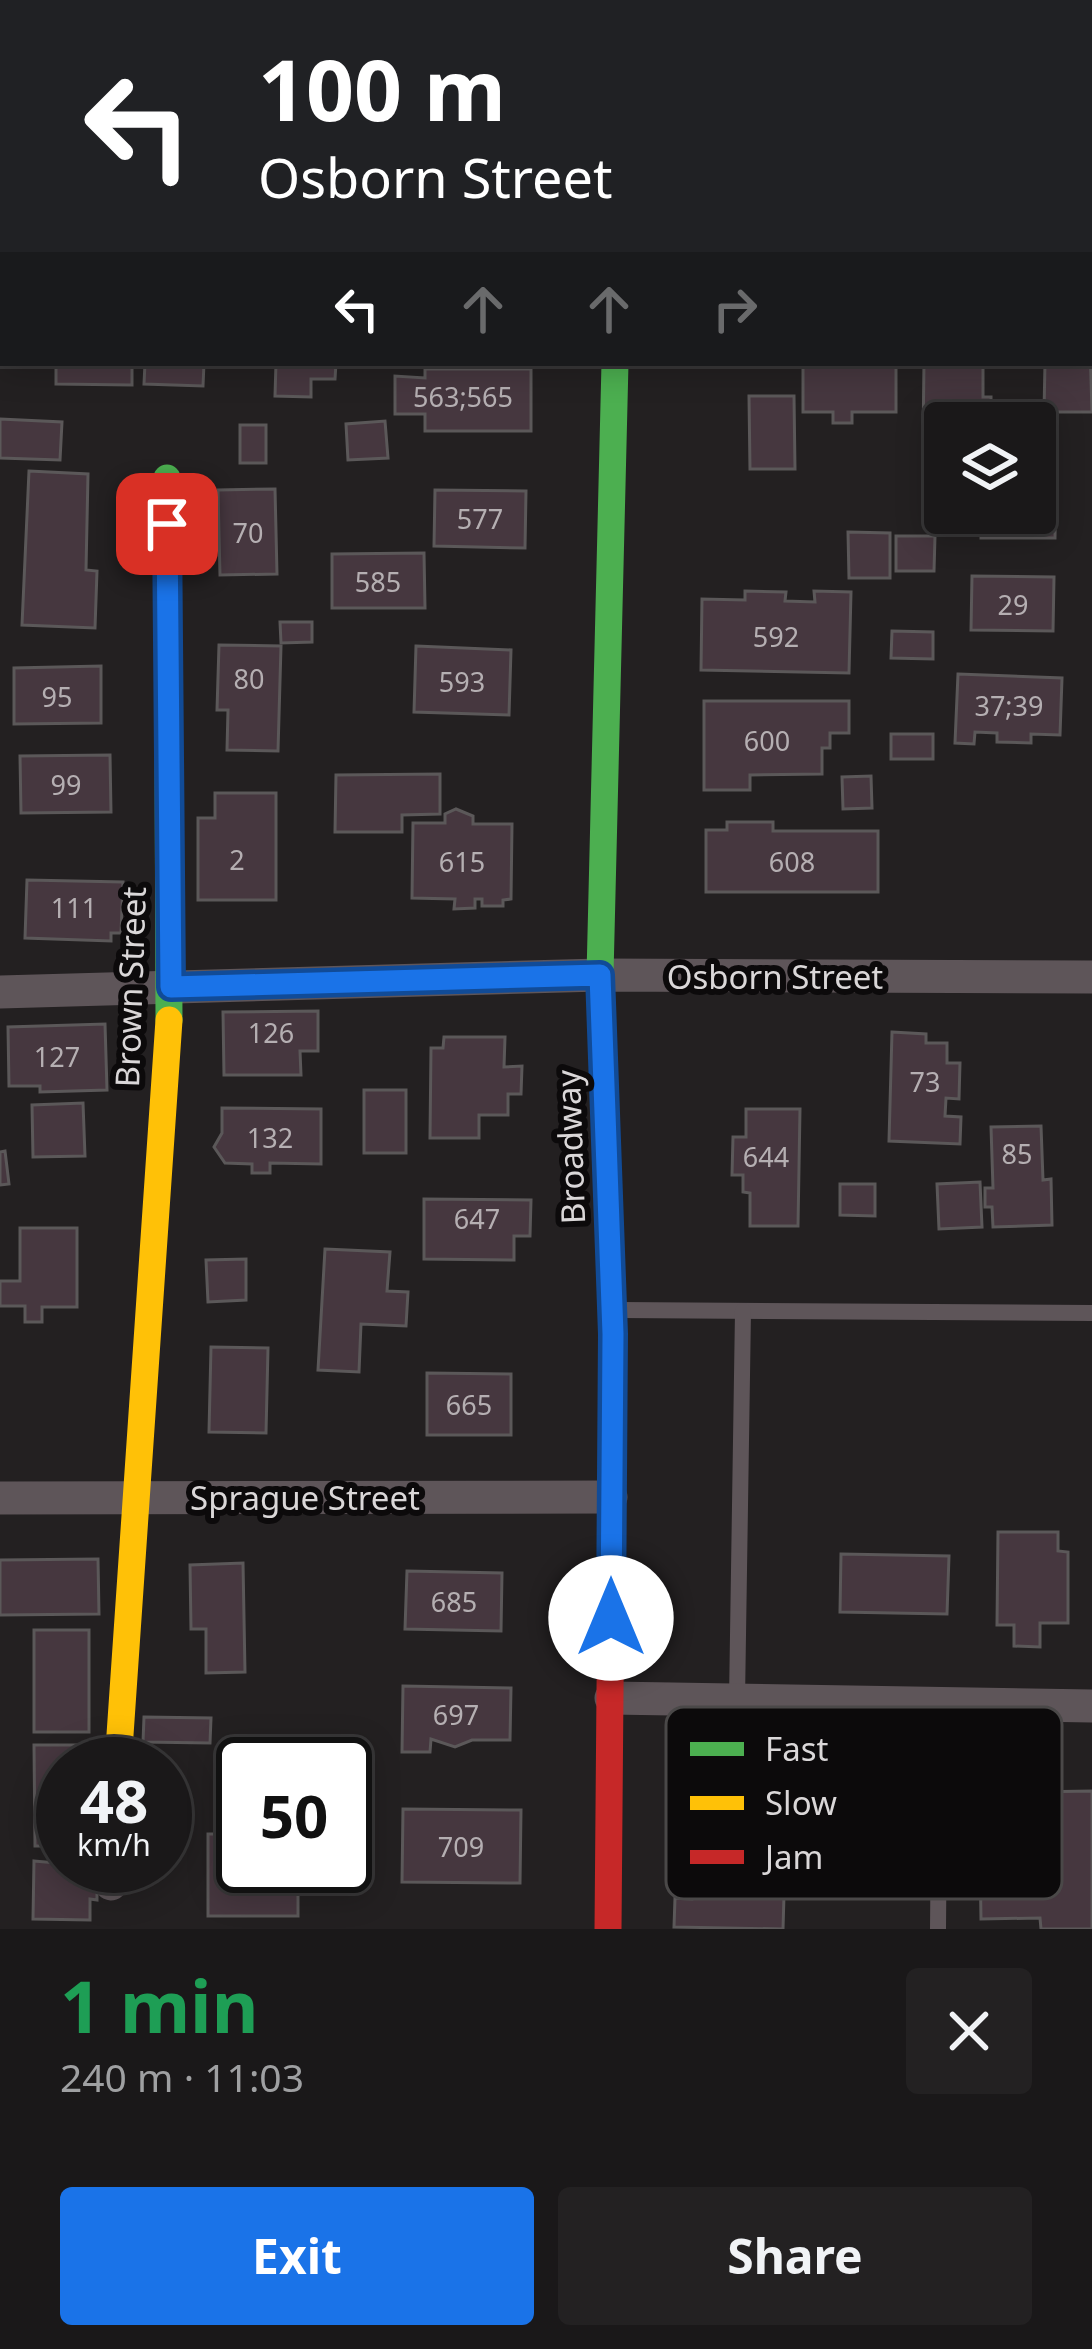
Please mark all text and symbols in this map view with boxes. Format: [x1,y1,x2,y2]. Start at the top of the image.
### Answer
text: 100 m [258,31,506,146]
icon: left [60,48,216,204]
text: Osborn Street [258,140,612,214]
icon: left [324,276,390,342]
icon: ahead [450,276,516,342]
icon: ahead [576,276,642,342]
icon: right [702,276,768,342]
house number: 563;565 [413,378,513,415]
map controls [924,402,1056,534]
button: layers [924,402,1056,534]
pin [116,473,218,575]
icon: arrive [134,491,200,557]
house number: 577 [457,500,503,537]
house number: 70 [233,514,263,551]
house number: 585 [355,563,401,600]
house number: 29 [998,586,1028,623]
house number: 592 [753,618,799,655]
house number: 80 [234,660,264,697]
house number: 593 [439,663,485,700]
house number: 95 [42,678,72,715]
house number: 37;39 [974,687,1044,724]
house number: 600 [744,722,790,759]
house number: 99 [51,766,81,803]
house number: 2 [229,841,245,878]
house number: 615 [439,843,485,880]
house number: 608 [769,843,815,880]
street label: Brown Street [104,886,156,1088]
house number: 111 [51,889,97,926]
street label: Osborn Street [667,954,883,999]
house number: 126 [248,1014,294,1051]
house number: 127 [34,1038,80,1075]
house number: 73 [910,1063,940,1100]
street label: Broadway [545,1069,595,1225]
house number: 132 [247,1119,293,1156]
house number: 85 [1002,1135,1032,1172]
house number: 644 [743,1138,789,1175]
house number: 647 [454,1200,500,1237]
house number: 665 [446,1386,492,1423]
street label: Sprague Street [190,1475,420,1520]
position arrow [548,1555,674,1681]
house number: 685 [431,1583,477,1620]
house number: 697 [433,1696,479,1733]
legend [666,1707,1062,1899]
text: Fast [765,1726,828,1771]
speed limit sign: 50 [216,1737,372,1893]
text: 48 [80,1759,148,1841]
text: Slow [765,1780,837,1825]
text: km/h [77,1824,151,1865]
house number: 709 [438,1828,484,1865]
text: Jam [762,1834,823,1879]
text: 1 min [60,1956,258,2054]
button: close [906,1968,1032,2094]
text: 240 m · 11:03 [60,2050,304,2103]
button: Exit [60,2187,534,2325]
button: Share [558,2187,1032,2325]

